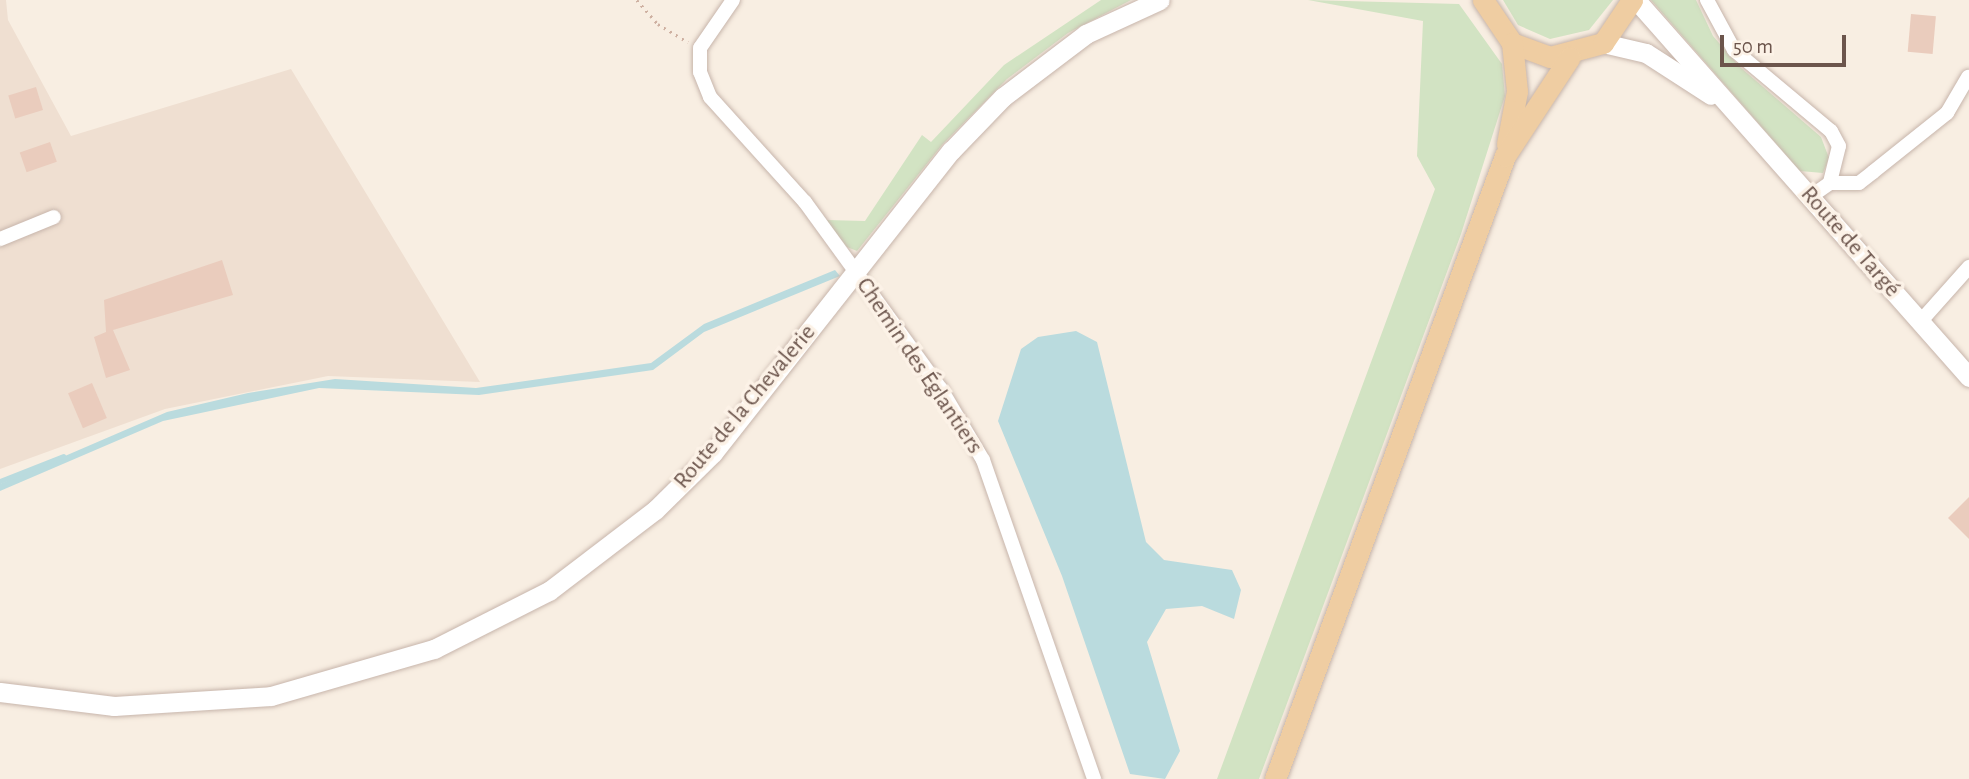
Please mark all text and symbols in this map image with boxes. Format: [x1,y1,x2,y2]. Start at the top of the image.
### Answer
scale bar [1724,21,1850,65]
text: 50 m [1733,36,1773,57]
street label: Route de Targé [1794,181,1906,303]
street label: Chemin des Églantiers [849,272,989,460]
street label: Route de la Chevalerie [668,319,822,495]

